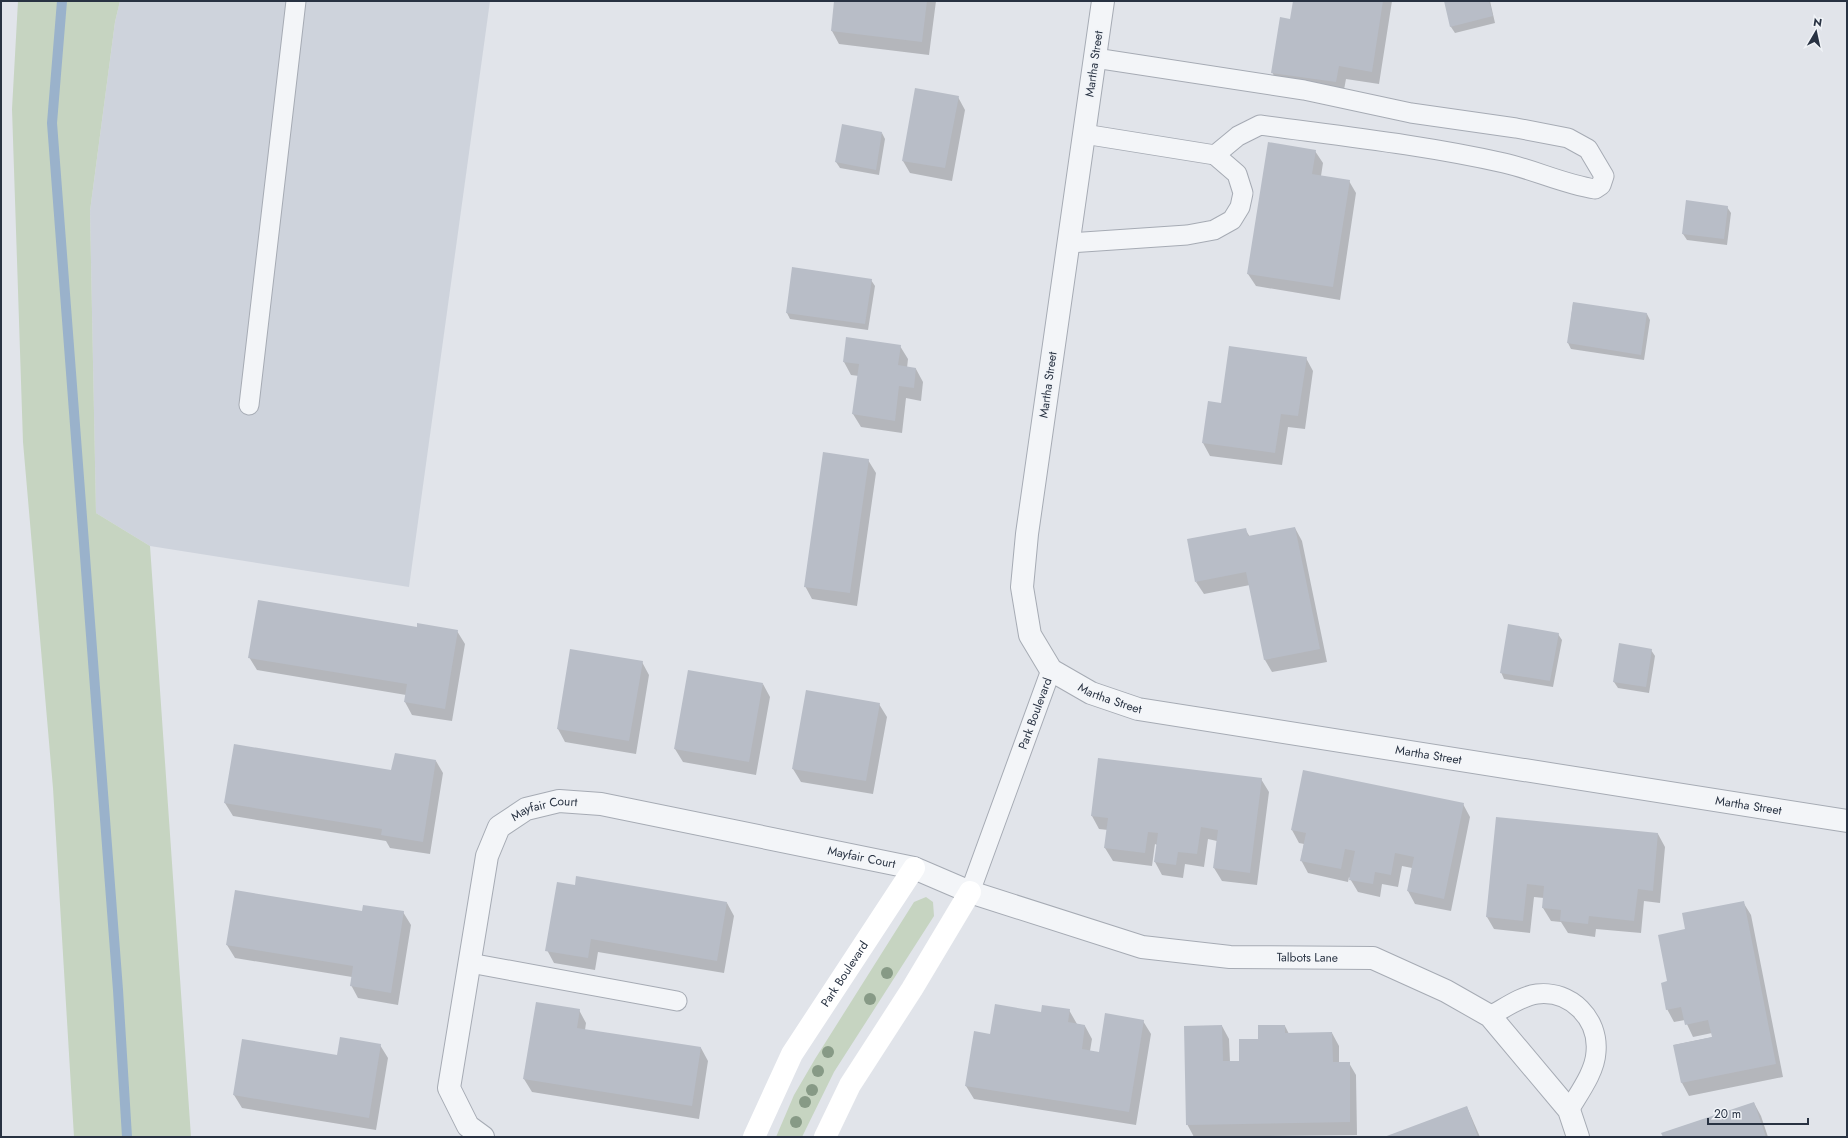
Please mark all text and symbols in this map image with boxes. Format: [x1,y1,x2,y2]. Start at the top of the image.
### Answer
north arrow [1796,12,1836,52]
text: N [1812,14,1823,31]
street label: Martha Street [1080,30,1108,98]
street label: Martha Street [1034,351,1062,419]
street label: Park Boulevard [1014,675,1057,752]
street label: Martha Street [1075,678,1143,718]
street label: Martha Street [1394,741,1463,769]
street label: Martha Street [1714,791,1783,820]
street label: Mayfair Court [507,792,578,826]
street label: Mayfair Court [826,842,897,873]
street label: Park Boulevard [816,938,873,1010]
street label: Talbots Lane [1277,948,1338,967]
scale bar [1708,1100,1808,1126]
text: 20 m [1714,1105,1741,1123]

